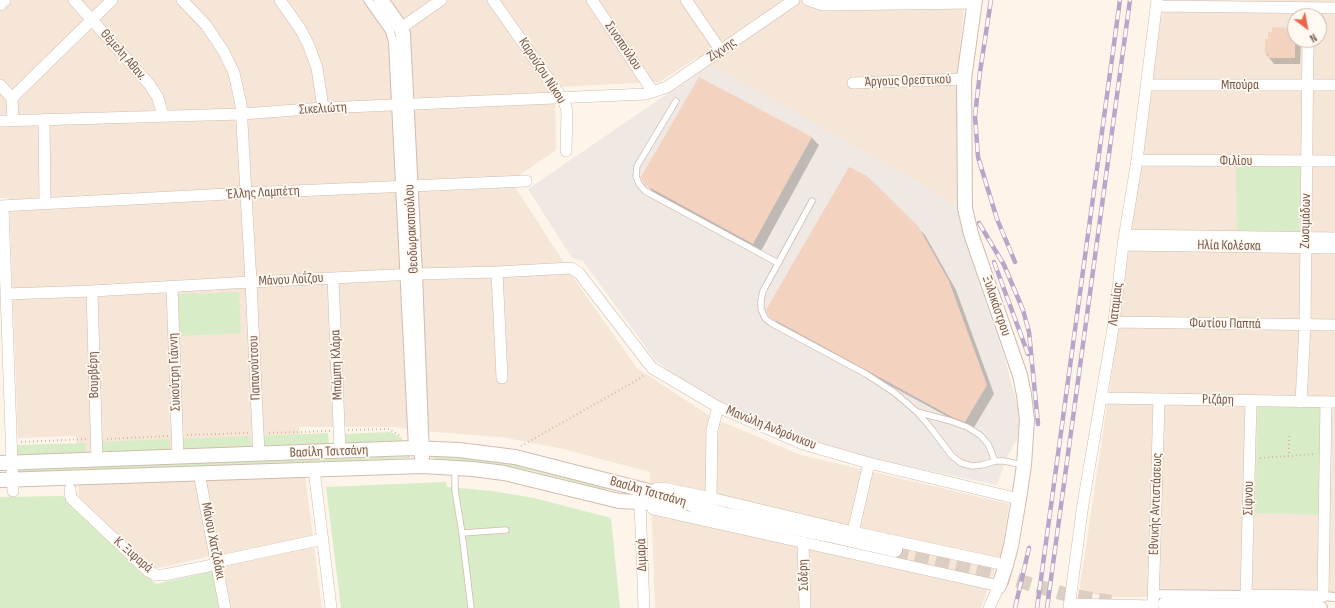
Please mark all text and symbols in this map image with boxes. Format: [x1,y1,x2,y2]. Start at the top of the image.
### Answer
north arrow [1287,8,1327,48]
street label: Σινοπούλου [601,19,645,73]
street label: Θέμελη Αθαν. [96,26,150,84]
text: N [1307,31,1319,45]
street label: Ζίχνης [704,34,740,66]
street label: Καρούζου Νίκου [514,35,570,107]
street label: Άργους Ορεστικού [864,71,952,91]
street label: Μπούρα [1221,77,1259,93]
street label: Σικελιώτη [299,99,347,119]
street label: Φιλίου [1219,153,1253,169]
street label: Έλλης Λαμπέτη [226,183,300,203]
street label: Θεοδωρακοπούλου [401,184,423,274]
street label: Ζωσιμάδων [1297,193,1315,249]
street label: Ηλία Κολέσκα [1197,237,1261,255]
street label: Μάνου Λοΐζου [258,270,324,290]
street label: Ξυλοκάστρου [978,273,1014,339]
street label: Λαταμίας [1105,281,1127,327]
street label: Φωτίου Παππά [1189,315,1261,333]
street label: Μπάμπη Κλάρα [327,330,347,400]
street label: Συκούτρη Γιάννη [165,333,185,411]
street label: Παπανούτσου [245,335,265,401]
street label: Βουρβέρη [85,351,103,399]
street label: Ριζάρη [1202,391,1234,409]
street label: Μανώλη Ανδρόνικου [723,402,819,454]
street label: Βασίλη Τσιτσάνη [289,442,369,462]
street label: Εθνικής Αντιστάσεως [1146,453,1166,555]
street label: Βασίλη Τσιτσάνη [608,473,688,511]
street label: Σίφνου [1240,481,1258,515]
street label: Μάνου Χατζιδάκι [197,501,229,581]
street label: Κ. Ξιφαρά [110,533,156,577]
street label: Διμαρά [633,538,651,572]
street label: Σιδέρη [795,559,813,591]

